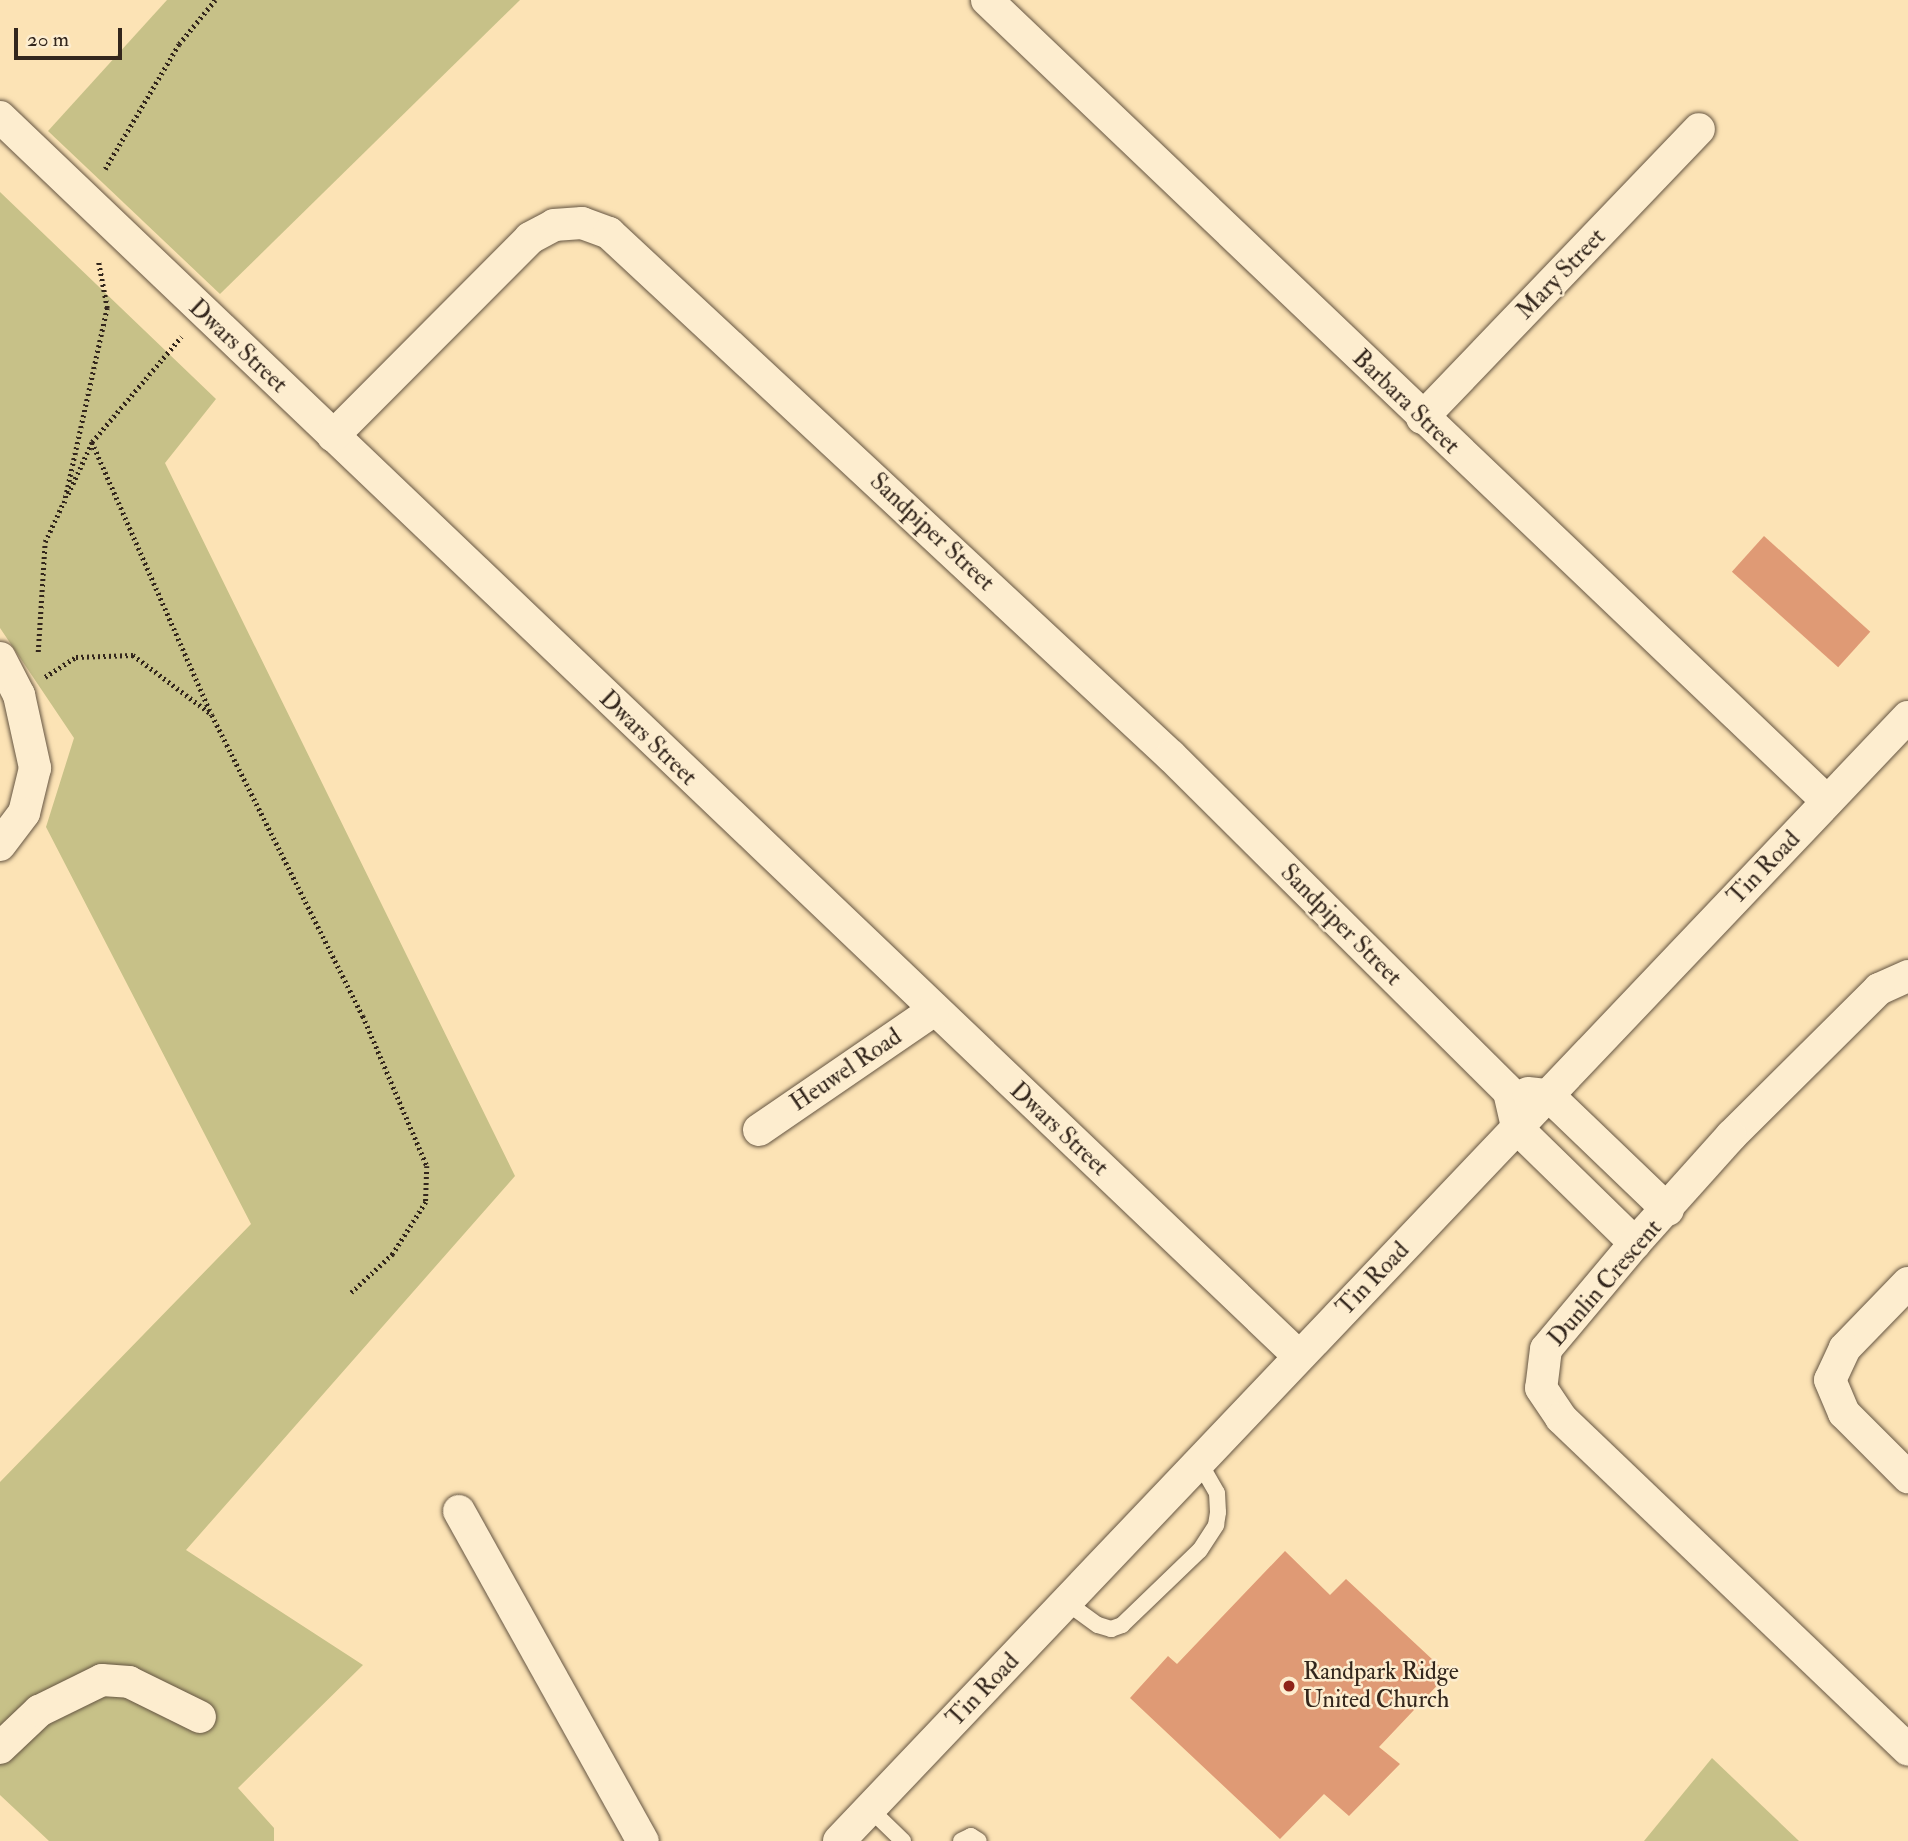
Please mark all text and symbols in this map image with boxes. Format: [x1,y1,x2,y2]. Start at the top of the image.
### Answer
scale bar [18,14,126,58]
text: 20 m [27,26,69,53]
street label: Mary Street [1511,223,1611,325]
street label: Dwars Street [183,293,293,399]
street label: Barbara Street [1346,344,1466,460]
street label: Sandpiper Street [864,467,1000,597]
street label: Dwars Street [593,685,703,791]
street label: Tin Road [1722,825,1806,911]
street label: Sandpiper Street [1274,858,1408,992]
street label: Heuwel Road [785,1022,907,1118]
street label: Dwars Street [1004,1076,1114,1182]
street label: Dunlin Crescent [1542,1214,1668,1352]
street label: Tin Road [1331,1236,1415,1322]
street label: Tin Road [941,1647,1025,1733]
place label: Randpark Ridge United Church [1303,1658,1459,1714]
marker: Randpark Ridge United Church [1281,1678,1297,1694]

